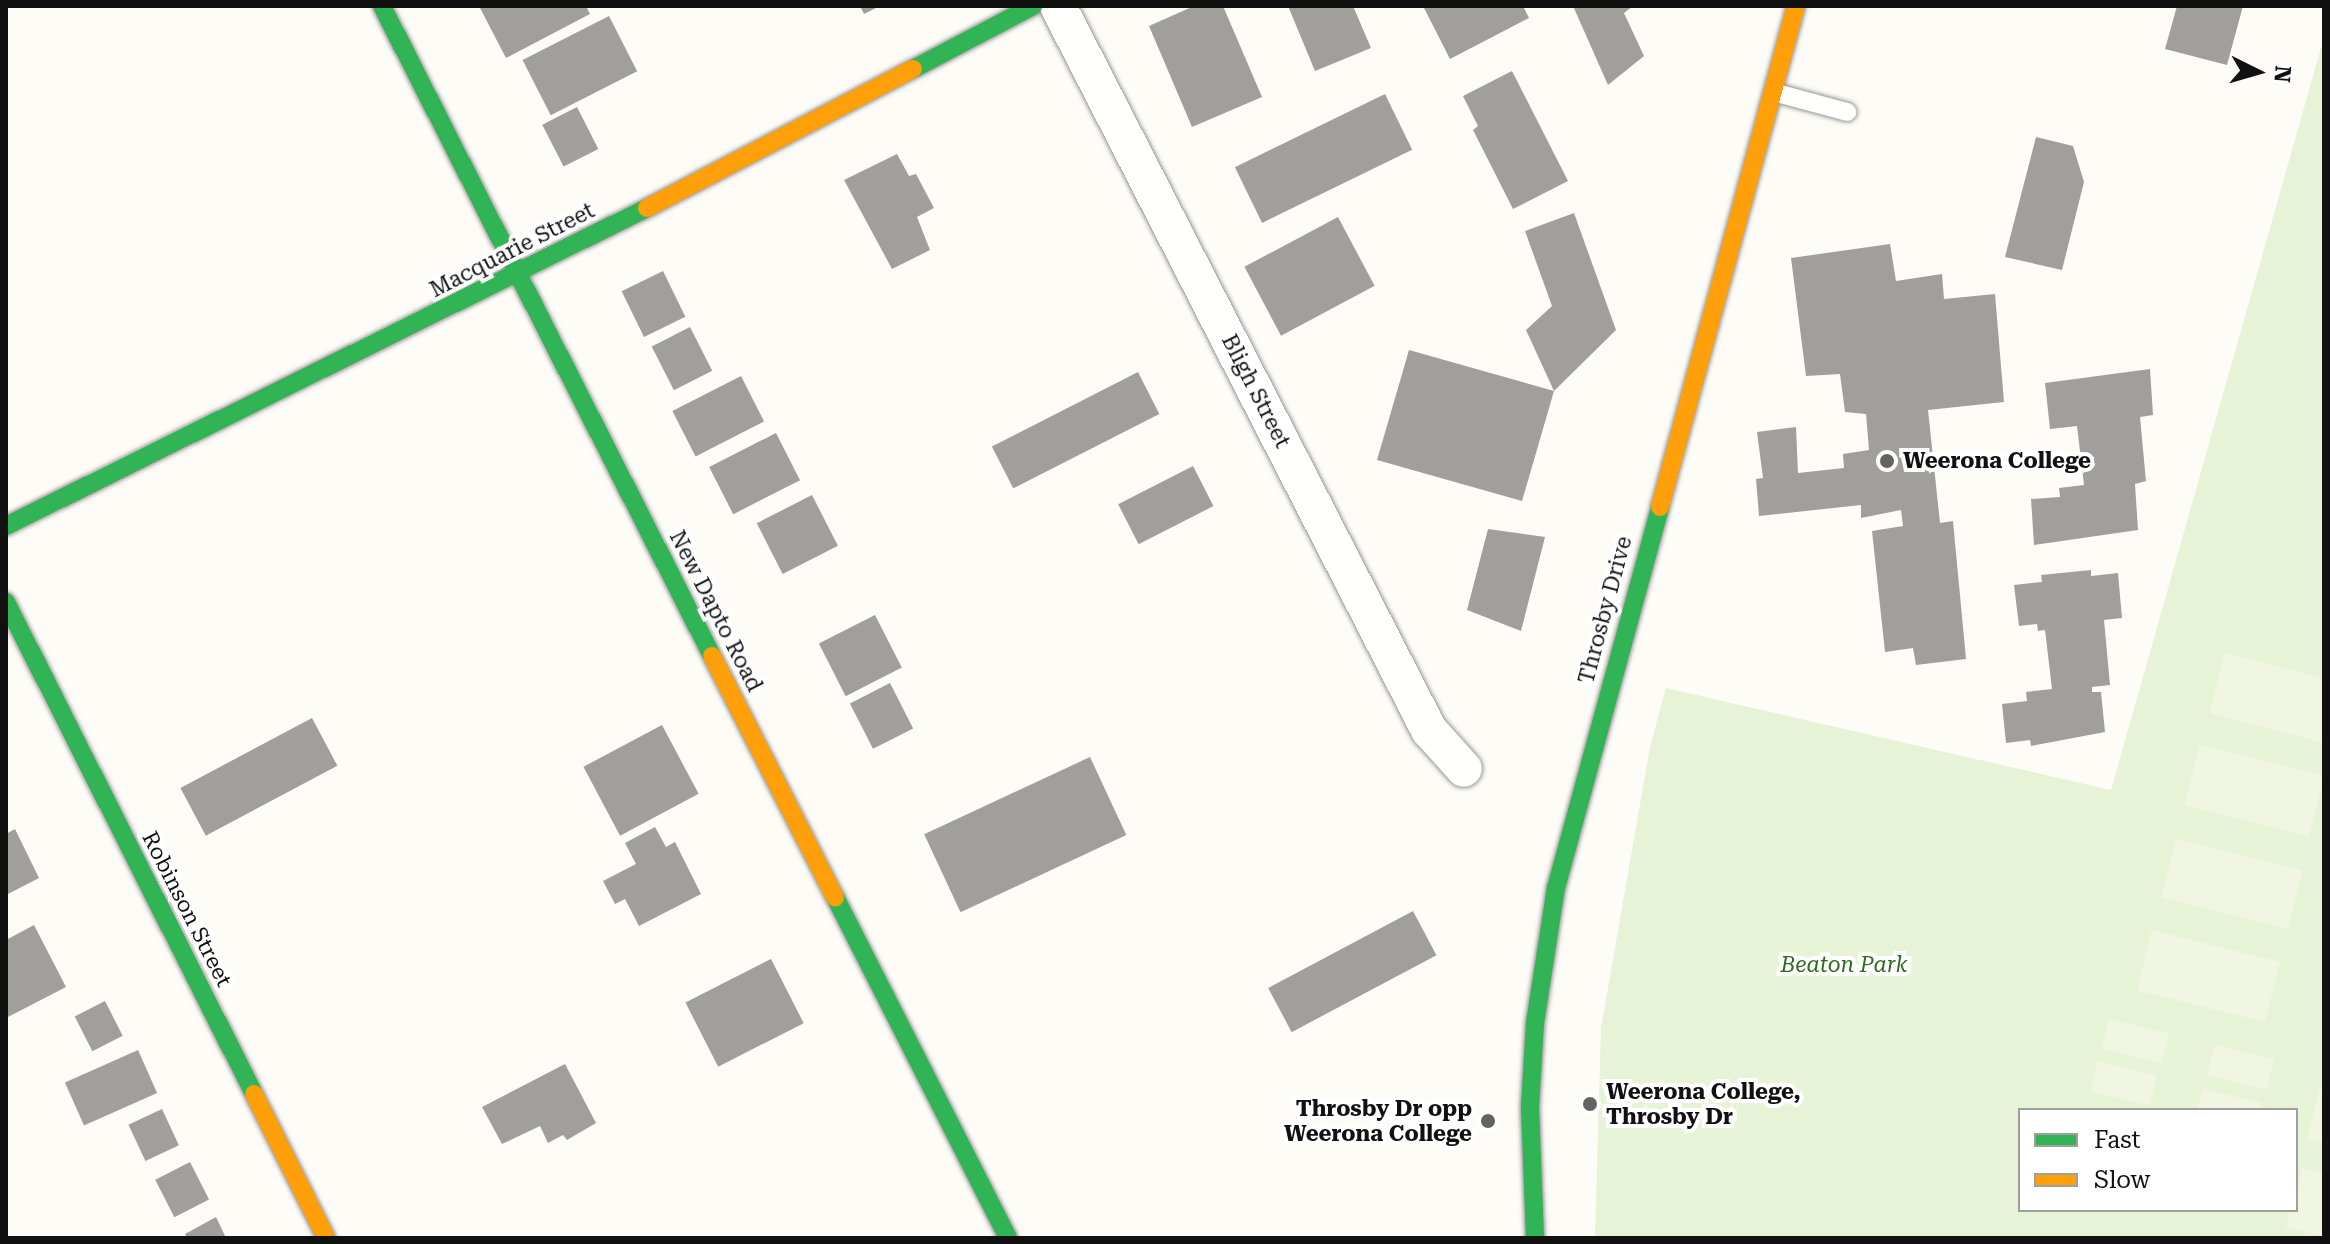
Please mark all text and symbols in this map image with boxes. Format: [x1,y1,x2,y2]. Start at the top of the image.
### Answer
north arrow [2218,32,2298,112]
text: N [2269,65,2296,84]
street label: Macquarie Street [425,197,599,303]
street label: Bligh Street [1216,330,1296,452]
place label: Weerona College [1903,448,2091,474]
marker: Weerona College [1878,452,1896,470]
street label: New Dapto Road [664,526,768,696]
street label: Throsby Drive [1573,533,1637,687]
street label: Robinson Street [137,827,237,991]
park label: Beaton Park [1781,952,1907,978]
place label: Weerona College, Throsby Dr [1606,1078,1801,1130]
place label: Throsby Dr opp Weerona College [1284,1095,1472,1146]
marker: Weerona College, Throsby Dr [1581,1095,1599,1113]
legend [2018,1108,2298,1212]
marker: Throsby Dr opp Weerona College [1479,1112,1497,1130]
text: Fast [2094,1126,2141,1154]
text: Slow [2094,1166,2150,1194]

